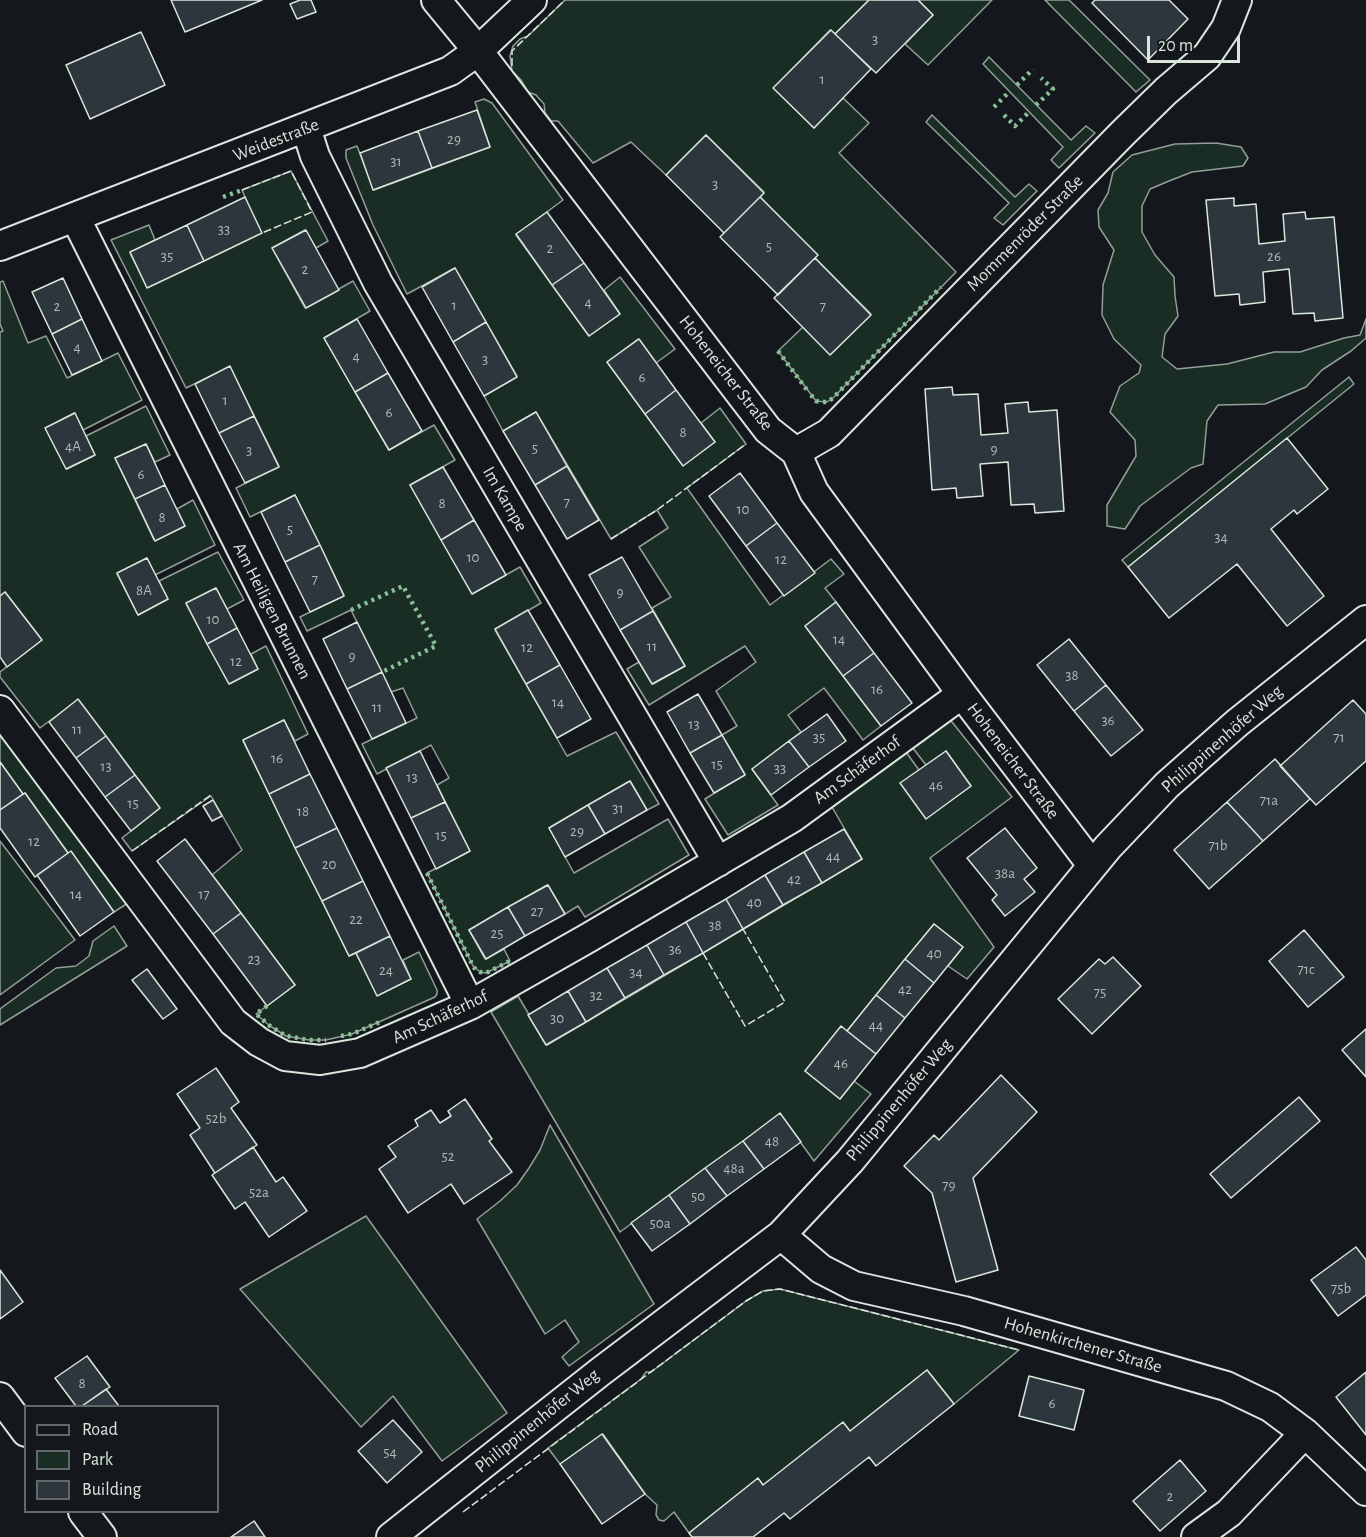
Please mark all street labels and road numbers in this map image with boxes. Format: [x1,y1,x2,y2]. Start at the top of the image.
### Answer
street label: Weidestraße [230,114,322,166]
street label: Mommenröder Straße [962,170,1088,296]
street label: Hoheneicher Straße [674,311,778,435]
street label: Im Kampe [478,463,532,535]
street label: Am Heiligen Brunnen [228,539,316,683]
street label: Philippinenhöfer Weg [1157,680,1287,798]
street label: Hoheneicher Straße [962,699,1064,823]
street label: Am Schäferhof [809,731,905,809]
street label: Am Schäferhof [389,986,491,1048]
street label: Philippinenhöfer Weg [841,1034,957,1166]
street label: Hohenkirchener Straße [1001,1312,1165,1378]
street label: Philippinenhöfer Weg [470,1364,604,1478]

